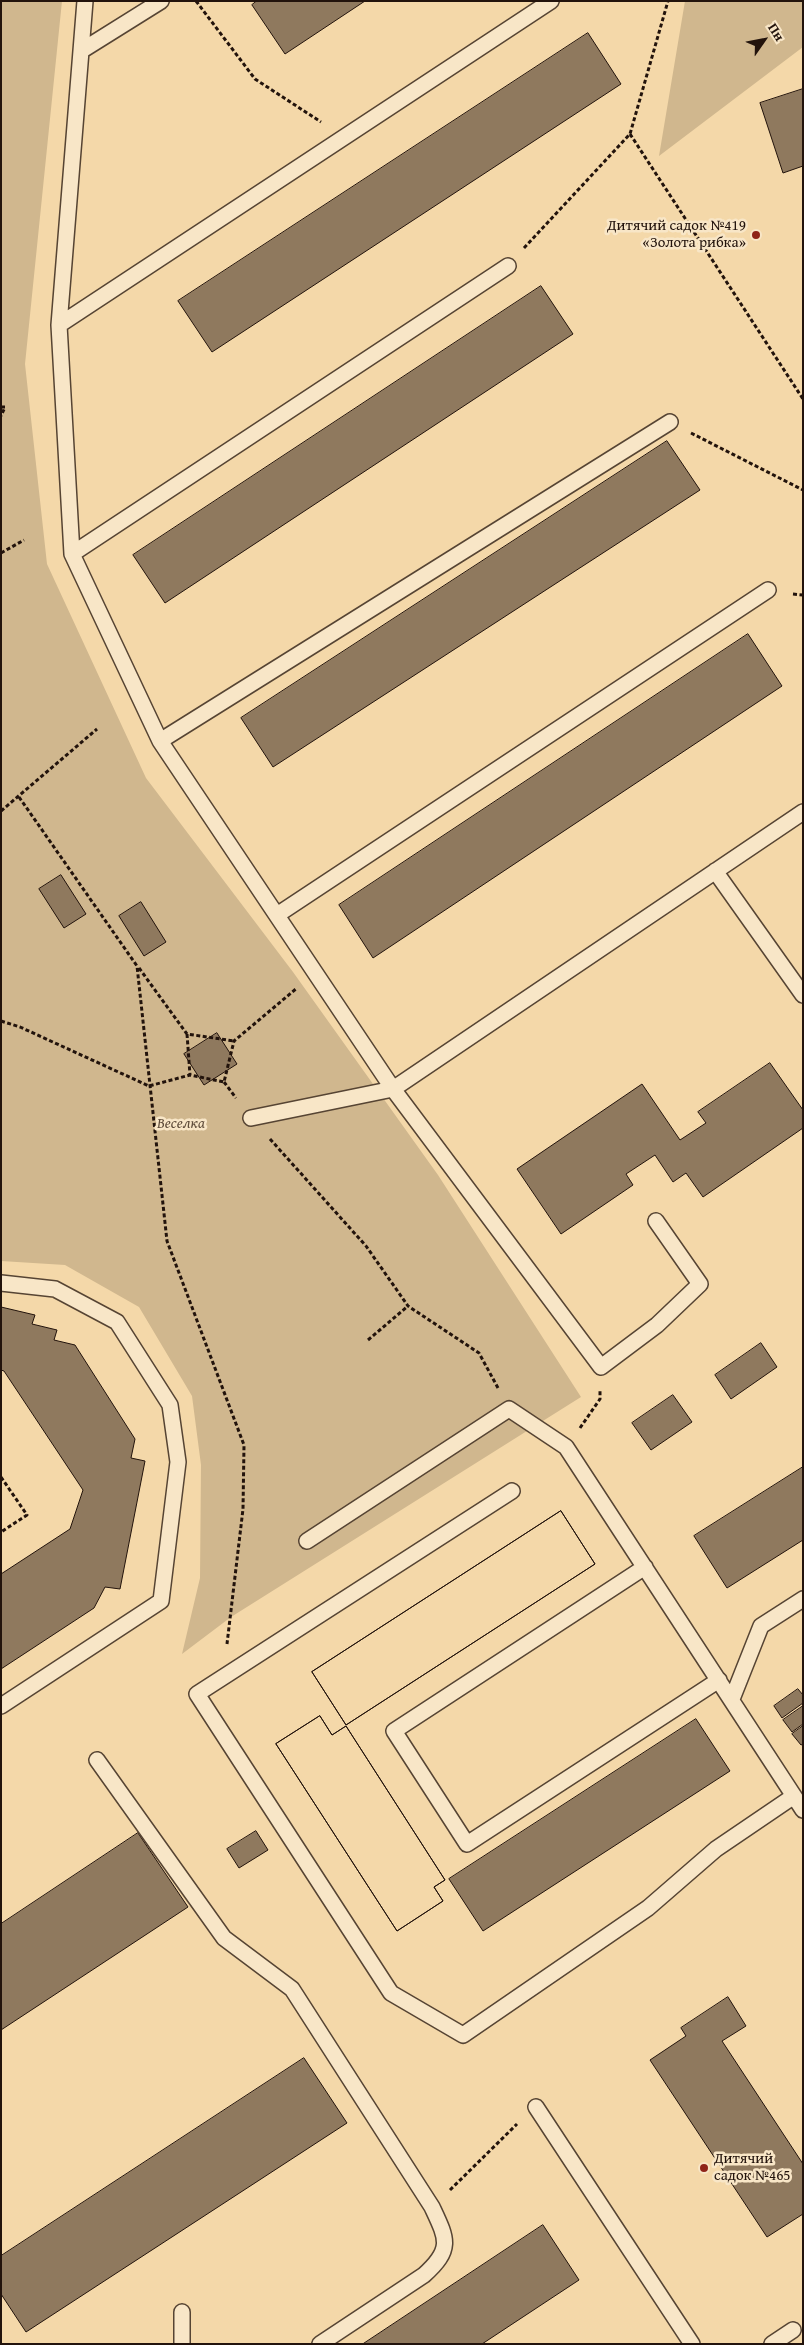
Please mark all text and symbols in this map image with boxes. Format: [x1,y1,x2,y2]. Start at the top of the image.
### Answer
north arrow [739,15,789,65]
text: Пн [763,19,790,45]
place label: Дитячий садок №419 «Золота рибка» [607,217,746,252]
marker: Дитячий садок №419 «Золота рибка» [750,229,762,241]
park label: Веселка [157,1115,205,1133]
place label: Дитячий садок №465 [714,2150,791,2185]
marker: Дитячий садок №465 [698,2162,710,2174]

